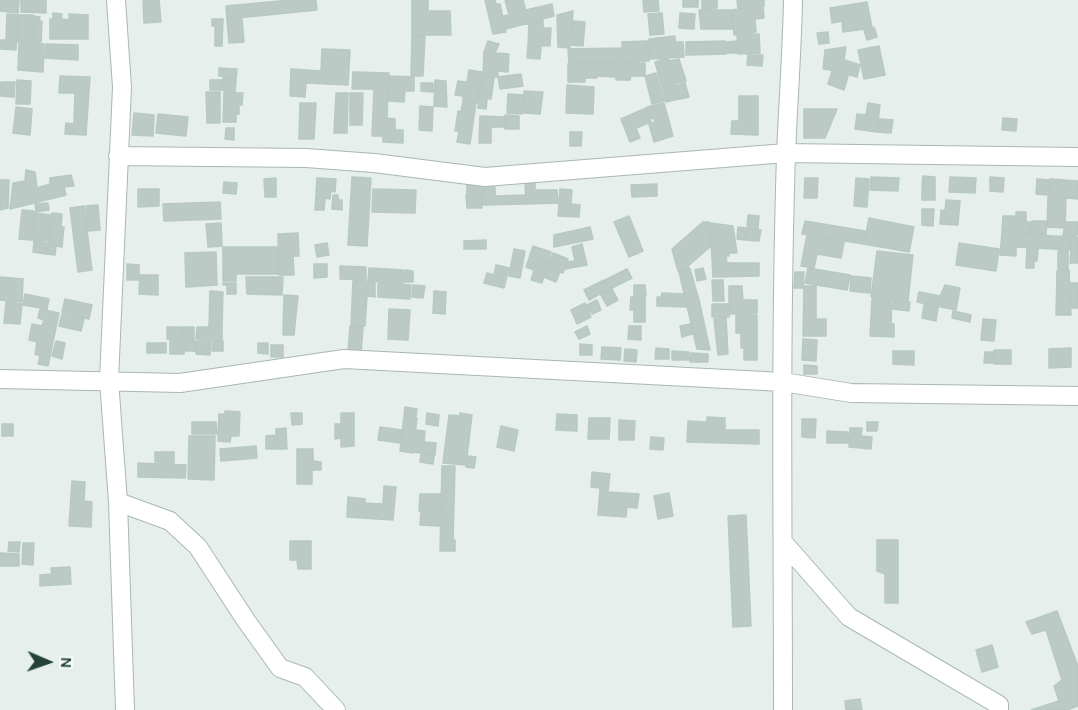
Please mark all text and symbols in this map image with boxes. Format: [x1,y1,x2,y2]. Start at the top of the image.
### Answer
north arrow [18,632,78,692]
text: N [57,657,76,669]

